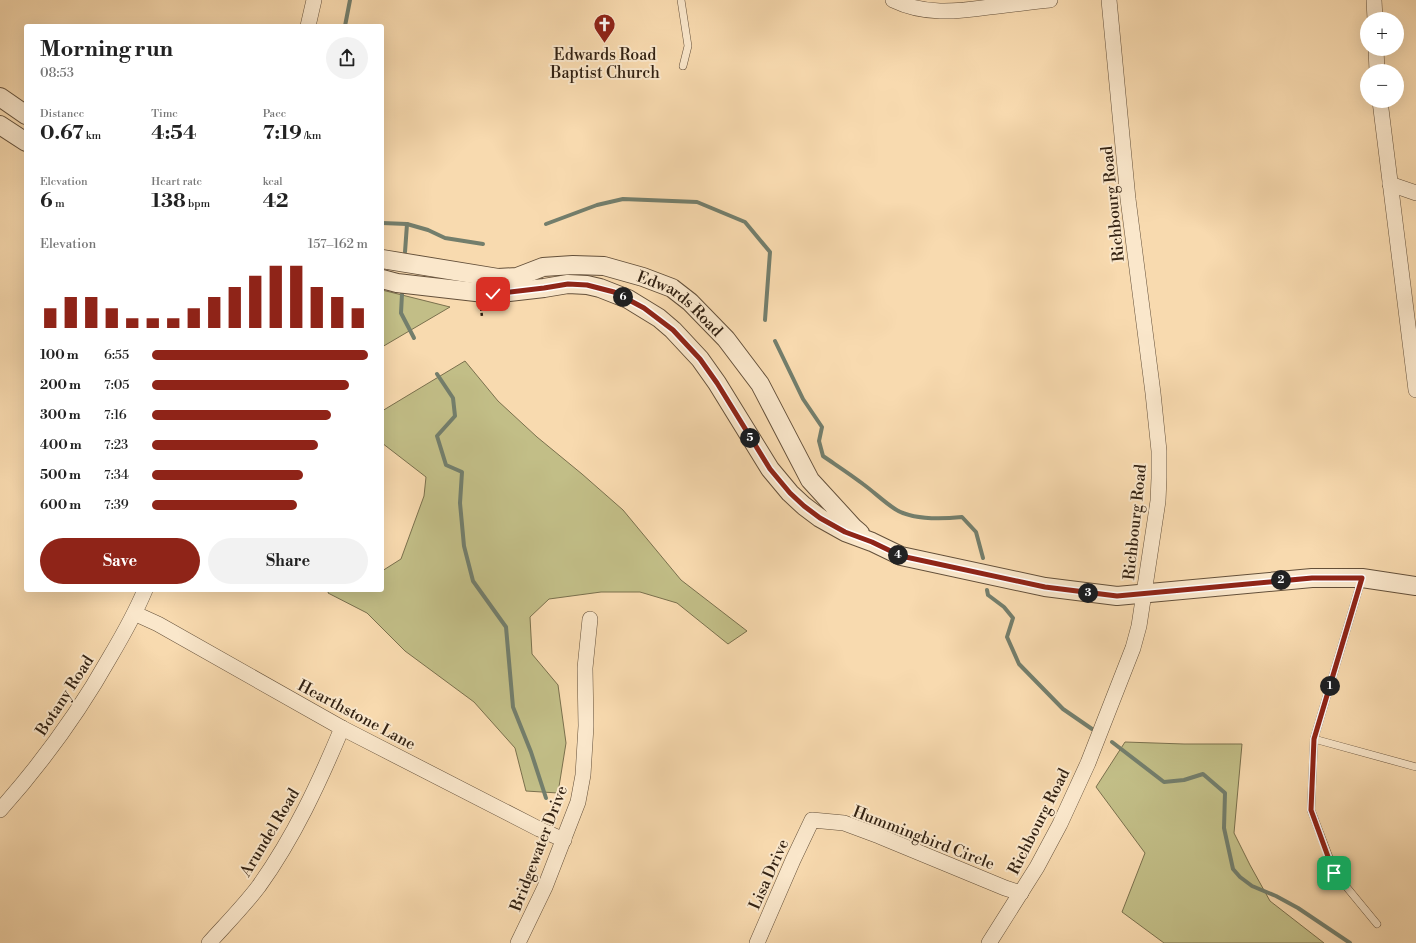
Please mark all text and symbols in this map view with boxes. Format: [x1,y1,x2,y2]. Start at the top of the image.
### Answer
church icon: Edwards Road Baptist Church [592,11,618,44]
map controls [1360,12,1404,108]
button: + [1360,12,1404,56]
text: Morning run [40,36,173,63]
button: share [326,37,368,79]
place label: Edwards Road Baptist Church [549,45,660,83]
button: − [1360,64,1404,108]
text: 08:53 [40,65,74,81]
text: Distance [40,107,84,121]
text: Time [151,107,178,121]
text: Pace [263,107,286,121]
text: 0.67 [40,121,83,146]
text: 4:54 [151,121,196,146]
text: 7:19 [263,121,302,146]
text: km [83,129,101,143]
text: /km [302,129,321,143]
street label: Richbourg Road [1097,145,1129,263]
text: Elevation [40,175,88,189]
text: Heart rate [151,175,202,189]
text: kcal [263,175,283,189]
text: 6 [40,189,53,214]
text: 138 [151,189,186,214]
text: 42 [263,189,289,214]
text: m [53,197,65,211]
text: bpm [186,197,210,211]
text: Elevation [40,236,96,252]
text: 157–162 m [308,236,368,252]
street label: Edwards Road [634,267,727,341]
pin [476,277,510,311]
icon: check [482,283,504,305]
pin: 6 [613,287,633,307]
text: 6 [620,290,626,304]
text: 100 m [40,347,79,363]
text: 6:55 [104,347,129,363]
text: 200 m [40,377,81,393]
text: 7:05 [104,377,129,393]
text: 300 m [40,407,81,423]
text: 7:16 [104,407,127,423]
pin: 5 [740,428,760,448]
text: 5 [747,431,753,445]
text: 400 m [40,437,82,453]
text: 7:23 [104,437,128,453]
street label: Richbourg Road [1119,463,1151,581]
text: 500 m [40,467,81,483]
text: 7:34 [104,467,129,483]
text: 600 m [40,497,81,513]
text: 7:39 [104,497,129,513]
button: Save [40,538,200,584]
button: Share [208,538,368,584]
pin: 4 [888,545,908,565]
text: 4 [894,548,902,562]
pin: 2 [1271,570,1291,590]
text: 2 [1278,573,1284,587]
pin: 3 [1078,583,1098,603]
text: 3 [1085,586,1091,600]
street label: Botany Road [31,652,98,740]
street label: Hearthstone Lane [294,675,419,754]
pin: 1 [1320,676,1340,696]
text: 1 [1327,679,1333,693]
street label: Richbourg Road [1004,765,1074,878]
street label: Bridgewater Drive [505,783,572,915]
street label: Arundel Road [235,785,304,881]
street label: Hummingbird Circle [850,802,997,874]
street label: Lisa Drive [745,836,793,913]
pin [1317,856,1351,890]
icon: arrive [1323,862,1345,884]

